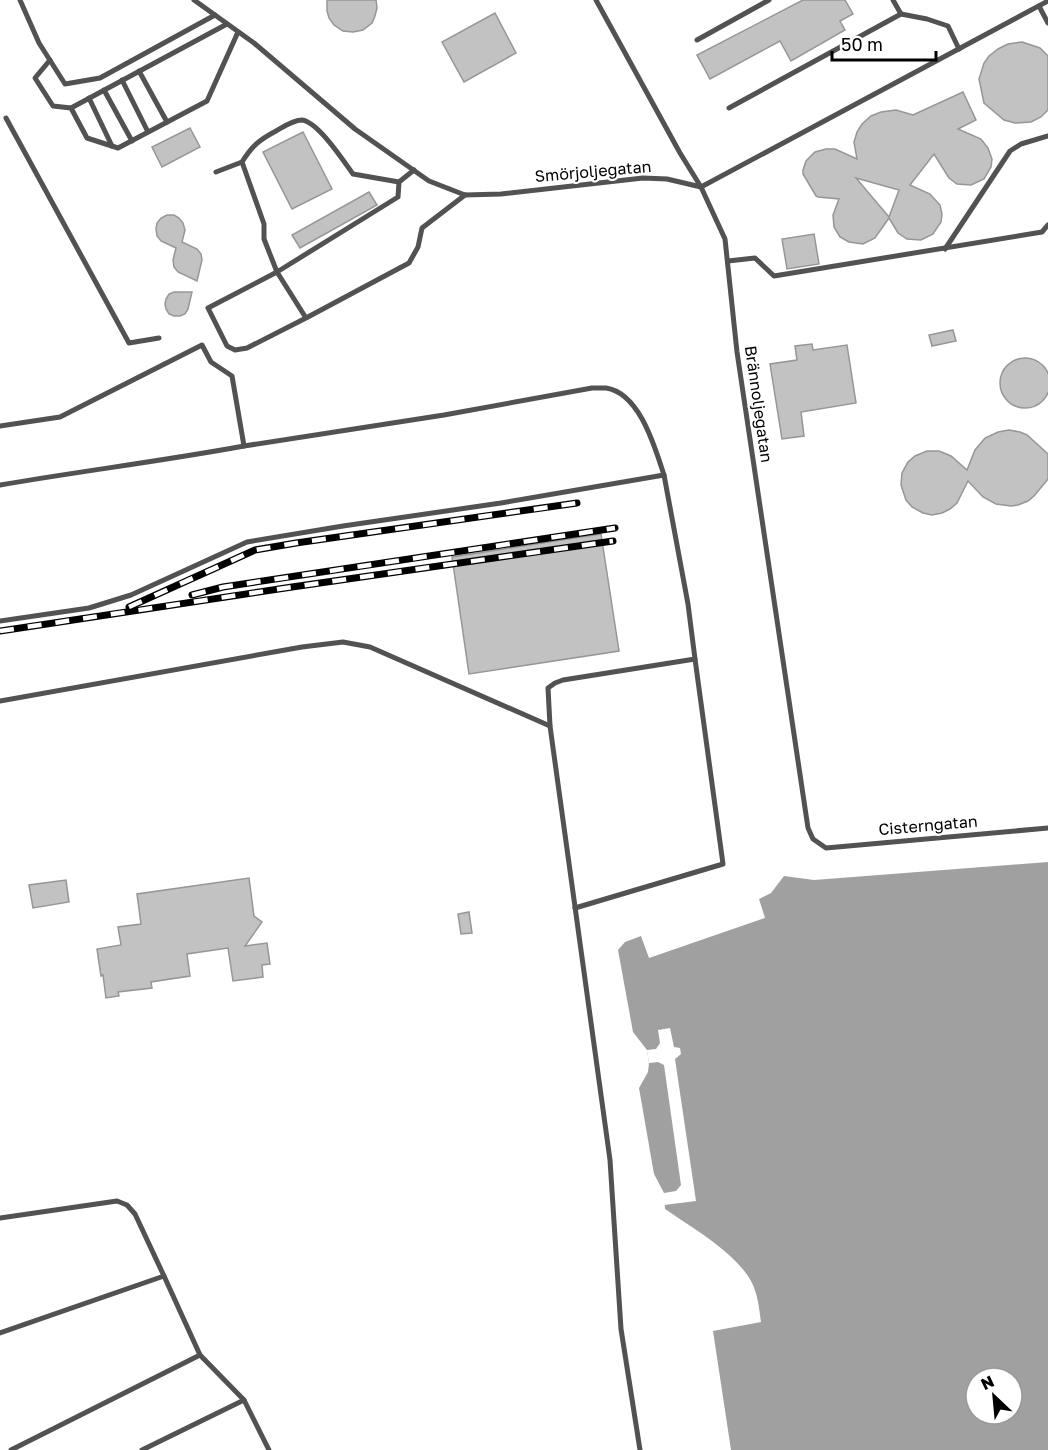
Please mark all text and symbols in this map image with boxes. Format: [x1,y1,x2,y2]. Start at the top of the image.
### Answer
scale bar [832,24,936,62]
text: 50 m [841,33,883,55]
street label: Smörjoljegatan [534,156,652,186]
street label: Brännoljegatan [741,344,777,464]
street label: Cisterngatan [878,811,978,839]
north arrow [964,1366,1024,1426]
text: N [978,1371,997,1394]

